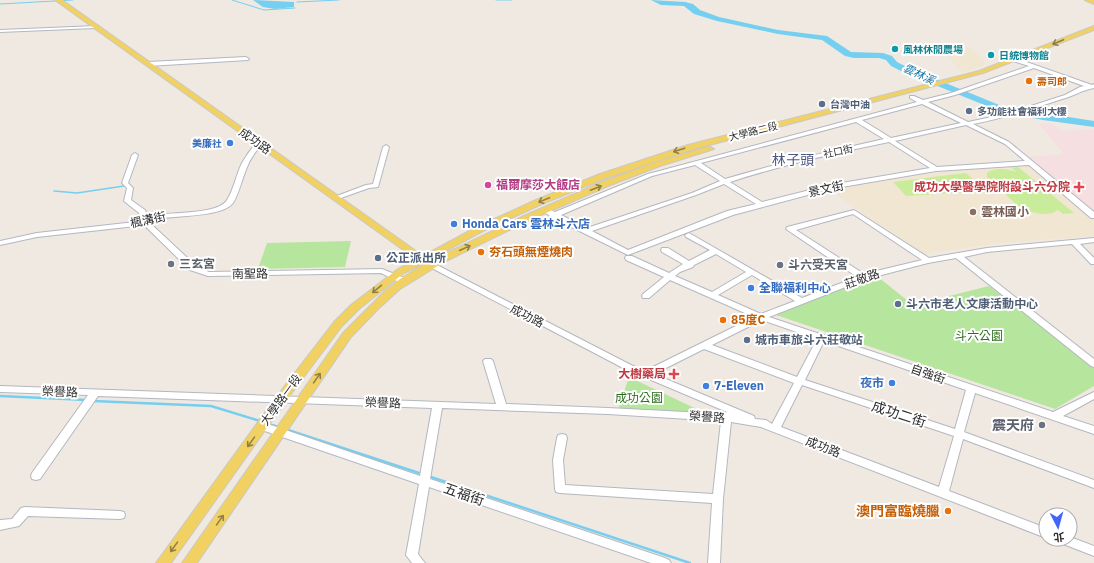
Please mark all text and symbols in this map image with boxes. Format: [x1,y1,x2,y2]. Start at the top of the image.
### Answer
one-way arrow [1052,39,1064,47]
place label: 風林休閒農場 [903,43,963,56]
marker: 風林休閒農場 [890,44,900,54]
place label: 日統博物館 [999,49,1049,62]
marker: 日統博物館 [986,50,996,60]
water label: 雲林溪 [901,61,939,88]
place label: 壽司郎 [1037,75,1067,88]
marker: 壽司郎 [1024,76,1034,86]
place label: 台灣中油 [830,98,870,111]
marker: 台灣中油 [817,99,827,109]
place label: 多功能社會福利大樓 [977,105,1067,118]
marker: 多功能社會福利大樓 [964,106,974,116]
street label: 大學路二段 [727,119,779,144]
street label: 成功路 [236,124,274,157]
place label: 美廉社 [192,137,222,150]
marker: 美廉社 [225,138,235,148]
street label: 社口街 [822,142,854,161]
one-way arrow [673,147,685,155]
district label: 林子頭 [772,151,814,169]
place label: 福爾摩莎大飯店 [496,177,580,192]
street label: 景文街 [807,177,845,200]
place label: 成功大學醫學院附設斗六分院 [914,179,1070,194]
marker: 福爾摩莎大飯店 [483,180,493,190]
marker: 成功大學醫學院附設斗六分院 [1073,181,1085,193]
one-way arrow [589,183,601,191]
one-way arrow [538,196,550,204]
place label: 雲林國小 [981,204,1029,219]
marker: 雲林國小 [968,207,978,217]
street label: 楓溝街 [129,208,167,231]
place label: Honda Cars 雲林斗六店 [462,216,590,231]
marker: Honda Cars 雲林斗六店 [449,219,459,229]
one-way arrow [459,244,471,251]
place label: 夯石頭無煙燒肉 [489,244,573,259]
marker: 夯石頭無煙燒肉 [476,247,486,257]
place label: 公正派出所 [386,250,446,265]
marker: 公正派出所 [373,253,383,263]
place label: 三玄宮 [179,256,215,271]
place label: 斗六受天宮 [788,257,848,272]
marker: 三玄宮 [166,259,176,269]
marker: 斗六受天宮 [775,260,785,270]
street label: 南聖路 [232,266,268,281]
street label: 莊敬路 [842,266,881,291]
place label: 全聯福利中心 [759,280,831,295]
marker: 全聯福利中心 [746,283,756,293]
one-way arrow [372,284,383,293]
place label: 斗六市老人文康活動中心 [906,296,1038,311]
marker: 斗六市老人文康活動中心 [893,299,903,309]
street label: 成功路 [508,301,547,330]
place label: 85度C [731,312,765,327]
marker: 85度C [718,315,728,325]
park label: 斗六公園 [955,328,1003,343]
place label: 城市車旅斗六莊敬站 [755,332,863,347]
marker: 城市車旅斗六莊敬站 [742,335,752,345]
street label: 自強街 [909,361,948,386]
place label: 大樹藥局 [618,366,666,381]
marker: 大樹藥局 [669,369,679,379]
street label: 大學路一段 [257,371,304,428]
one-way arrow [313,373,321,384]
place label: 夜市 [860,375,884,390]
place label: 7-Eleven [714,378,764,393]
marker: 夜市 [887,378,897,388]
marker: 7-Eleven [701,381,711,391]
street label: 榮譽路 [42,383,78,400]
park label: 成功公園 [615,390,663,405]
street label: 榮譽路 [365,394,401,411]
street label: 成功二街 [870,397,928,431]
street label: 榮譽路 [689,408,726,425]
place label: 震天府 [992,416,1034,434]
marker: 震天府 [1037,420,1047,430]
street label: 成功路 [804,433,843,460]
one-way arrow [247,436,255,447]
street label: 五福街 [441,479,487,509]
place label: 澳門富臨燒臘 [856,502,940,520]
marker: 澳門富臨燒臘 [943,506,953,516]
north arrow [1038,507,1078,547]
one-way arrow [216,514,224,525]
text: 北 [1053,529,1065,544]
one-way arrow [170,541,178,552]

